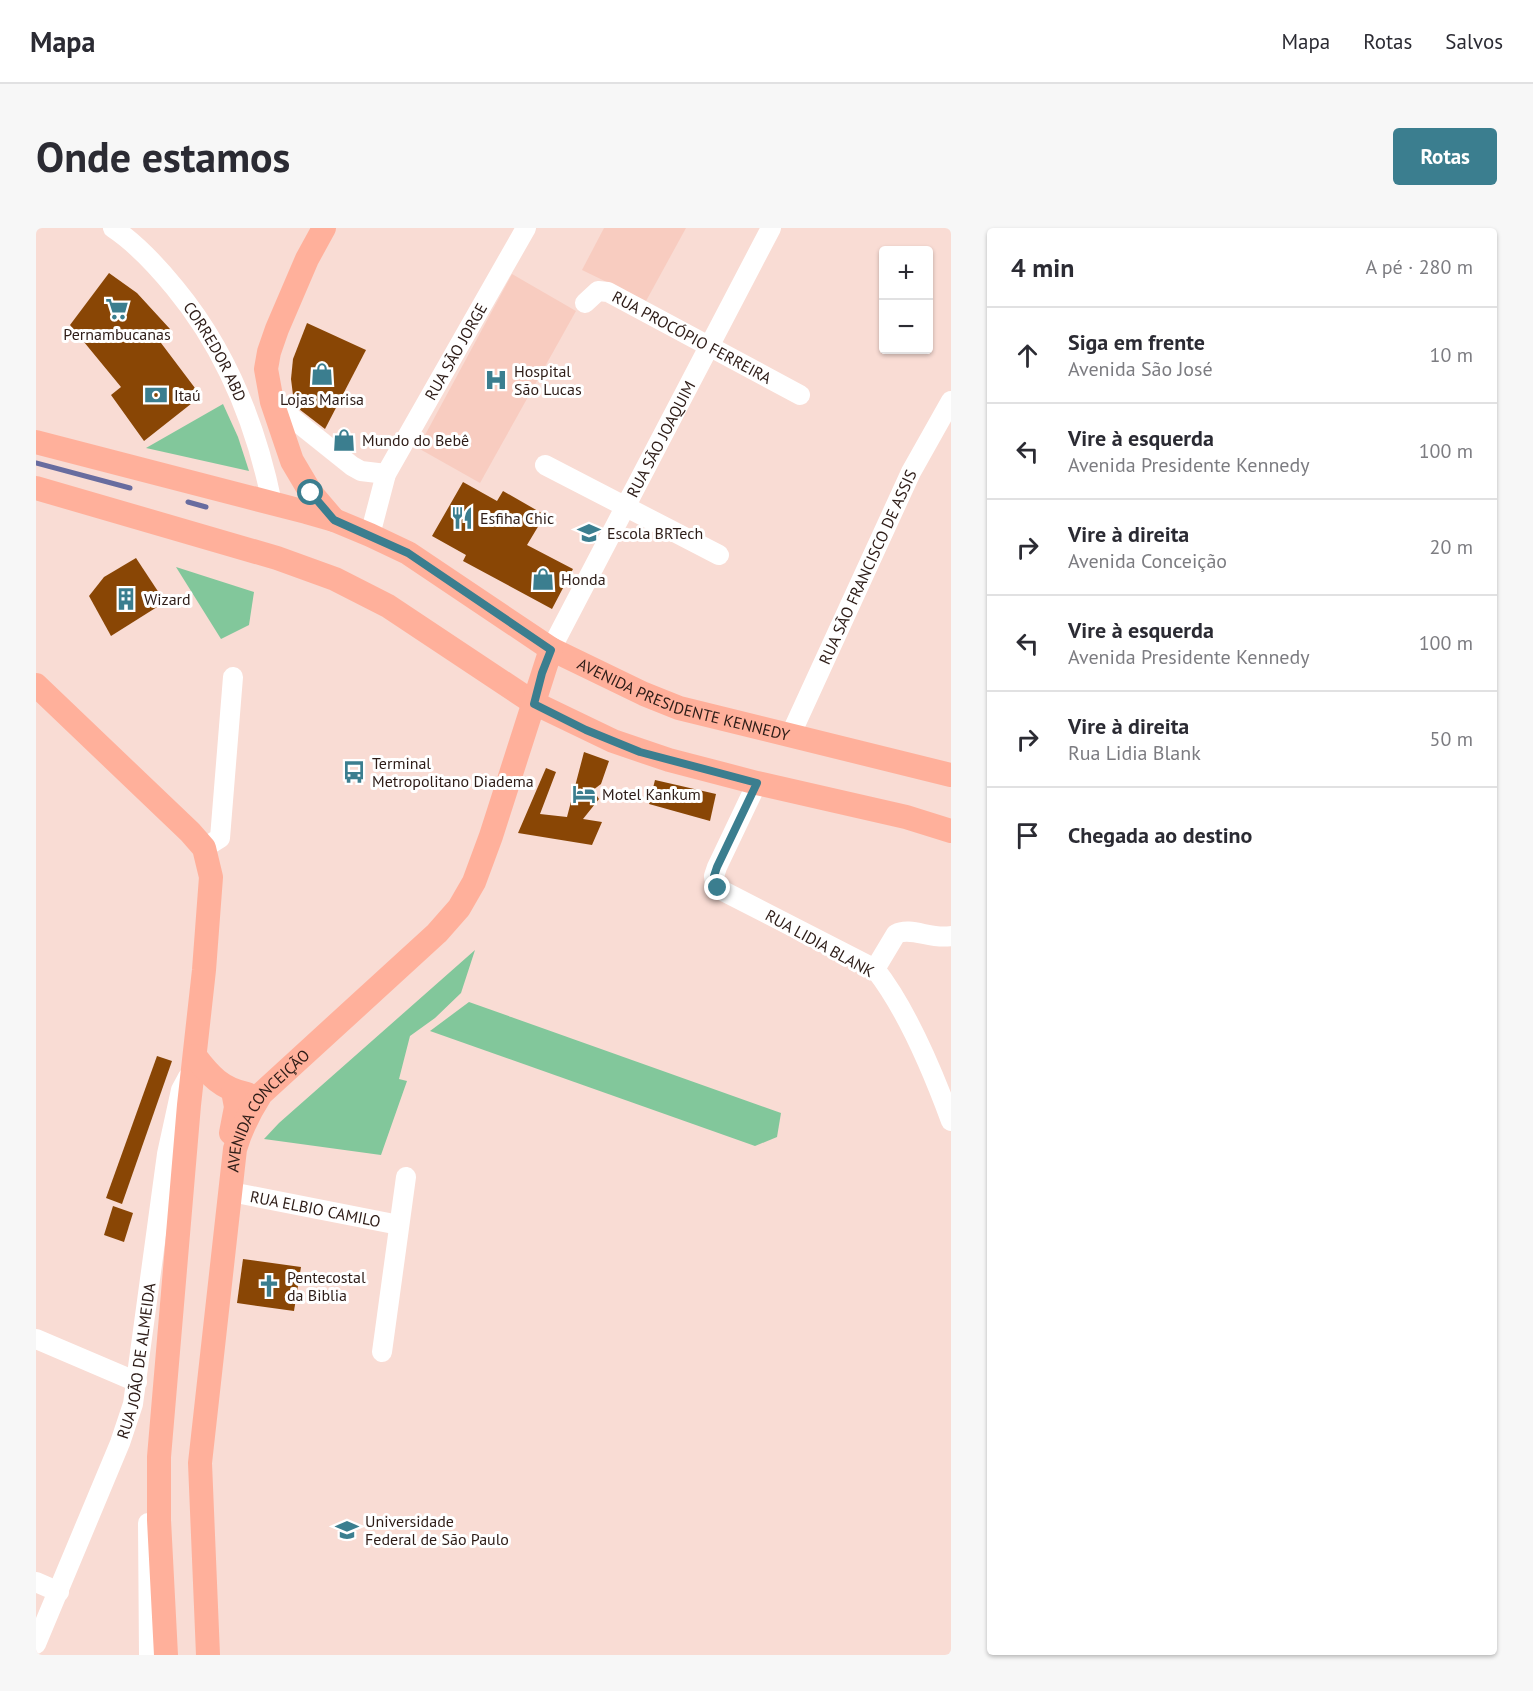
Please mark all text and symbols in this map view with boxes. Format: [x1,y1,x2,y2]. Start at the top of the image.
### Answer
text: Mapa [30,23,95,60]
text: Mapa [1281,28,1330,55]
text: Rotas [1363,28,1412,55]
text: Salvos [1445,28,1503,55]
button: Rotas [1393,128,1497,185]
text: Onde estamos [36,129,290,184]
map controls [879,246,933,354]
button: + [879,246,933,300]
text: 4 min [1011,251,1074,284]
text: A pé · 280 m [1366,254,1473,280]
street label: RUA PROCÓPIO FERREIRA [609,286,776,388]
supermarket icon: Pernambucanas [104,296,130,322]
street label: CORREDOR ABD [179,298,251,404]
street label: RUA SÃO JORGE [420,299,491,404]
button: − [879,300,933,354]
place label: Pernambucanas [63,324,171,344]
text: Siga em frente [1068,328,1205,356]
icon: ahead [1011,339,1044,372]
text: 10 m [1430,342,1473,368]
text: Avenida São José [1068,356,1213,382]
shop icon: Lojas Marisa [309,361,335,387]
place label: Hospital São Lucas [514,361,582,399]
hospital icon: Hospital São Lucas [483,367,509,393]
street label: RUA SÃO JOAQUIM [622,377,699,501]
bank icon: Itaú [143,382,169,408]
place label: Itaú [174,385,201,405]
place label: Lojas Marisa [280,389,364,409]
text: Vire à esquerda [1068,424,1214,452]
shop icon: Mundo do Bebê [331,427,357,453]
place label: Mundo do Bebê [362,430,469,450]
icon: left [1011,435,1044,468]
text: 100 m [1419,438,1473,464]
text: Avenida Presidente Kennedy [1068,452,1310,478]
street label: RUA SÃO FRANCISCO DE ASSIS [814,466,921,667]
route start [297,479,323,505]
restaurant icon: Esfiha Chic [449,505,475,531]
place label: Esfiha Chic [480,508,554,528]
school or university icon: Escola BRTech [576,520,602,546]
text: Vire à direita [1068,520,1189,548]
place label: Escola BRTech [607,523,703,543]
icon: right [1011,531,1044,564]
text: 20 m [1430,534,1473,560]
text: Avenida Conceição [1068,548,1227,574]
shop icon: Honda [530,566,556,592]
place label: Honda [561,569,606,589]
building icon: Wizard [113,586,139,612]
place label: Wizard [144,589,191,609]
text: Vire à esquerda [1068,616,1214,644]
icon: left [1011,627,1044,660]
text: 100 m [1419,630,1473,656]
text: Avenida Presidente Kennedy [1068,644,1310,670]
street label: AVENIDA PRESIDENTE KENNEDY [574,653,792,745]
text: Vire à direita [1068,712,1189,740]
icon: right [1011,723,1044,756]
text: 50 m [1430,726,1473,752]
text: Rua Lidia Blank [1068,740,1201,766]
place label: Terminal Metropolitano Diadema [372,753,534,791]
bus stop icon: Terminal Metropolitano Diadema [341,759,367,785]
hotel icon: Motel Kankum [571,781,597,807]
place label: Motel Kankum [602,784,701,804]
icon: arrive [1011,819,1044,852]
text: Chegada ao destino [1068,821,1252,849]
route end [704,874,730,900]
street label: RUA LIDIA BLANK [762,905,878,981]
street label: AVENIDA CONCEIÇÃO [222,1045,314,1173]
street label: RUA ELBIO CAMILO [248,1186,382,1231]
place label: Pentecostal da Biblia [287,1267,366,1305]
church icon: Pentecostal da Biblia [256,1273,282,1299]
street label: RUA JOÃO DE ALMEIDA [112,1281,159,1441]
place label: Universidade Federal de São Paulo [365,1511,509,1549]
school or university icon: Universidade Federal de São Paulo [334,1517,360,1543]

